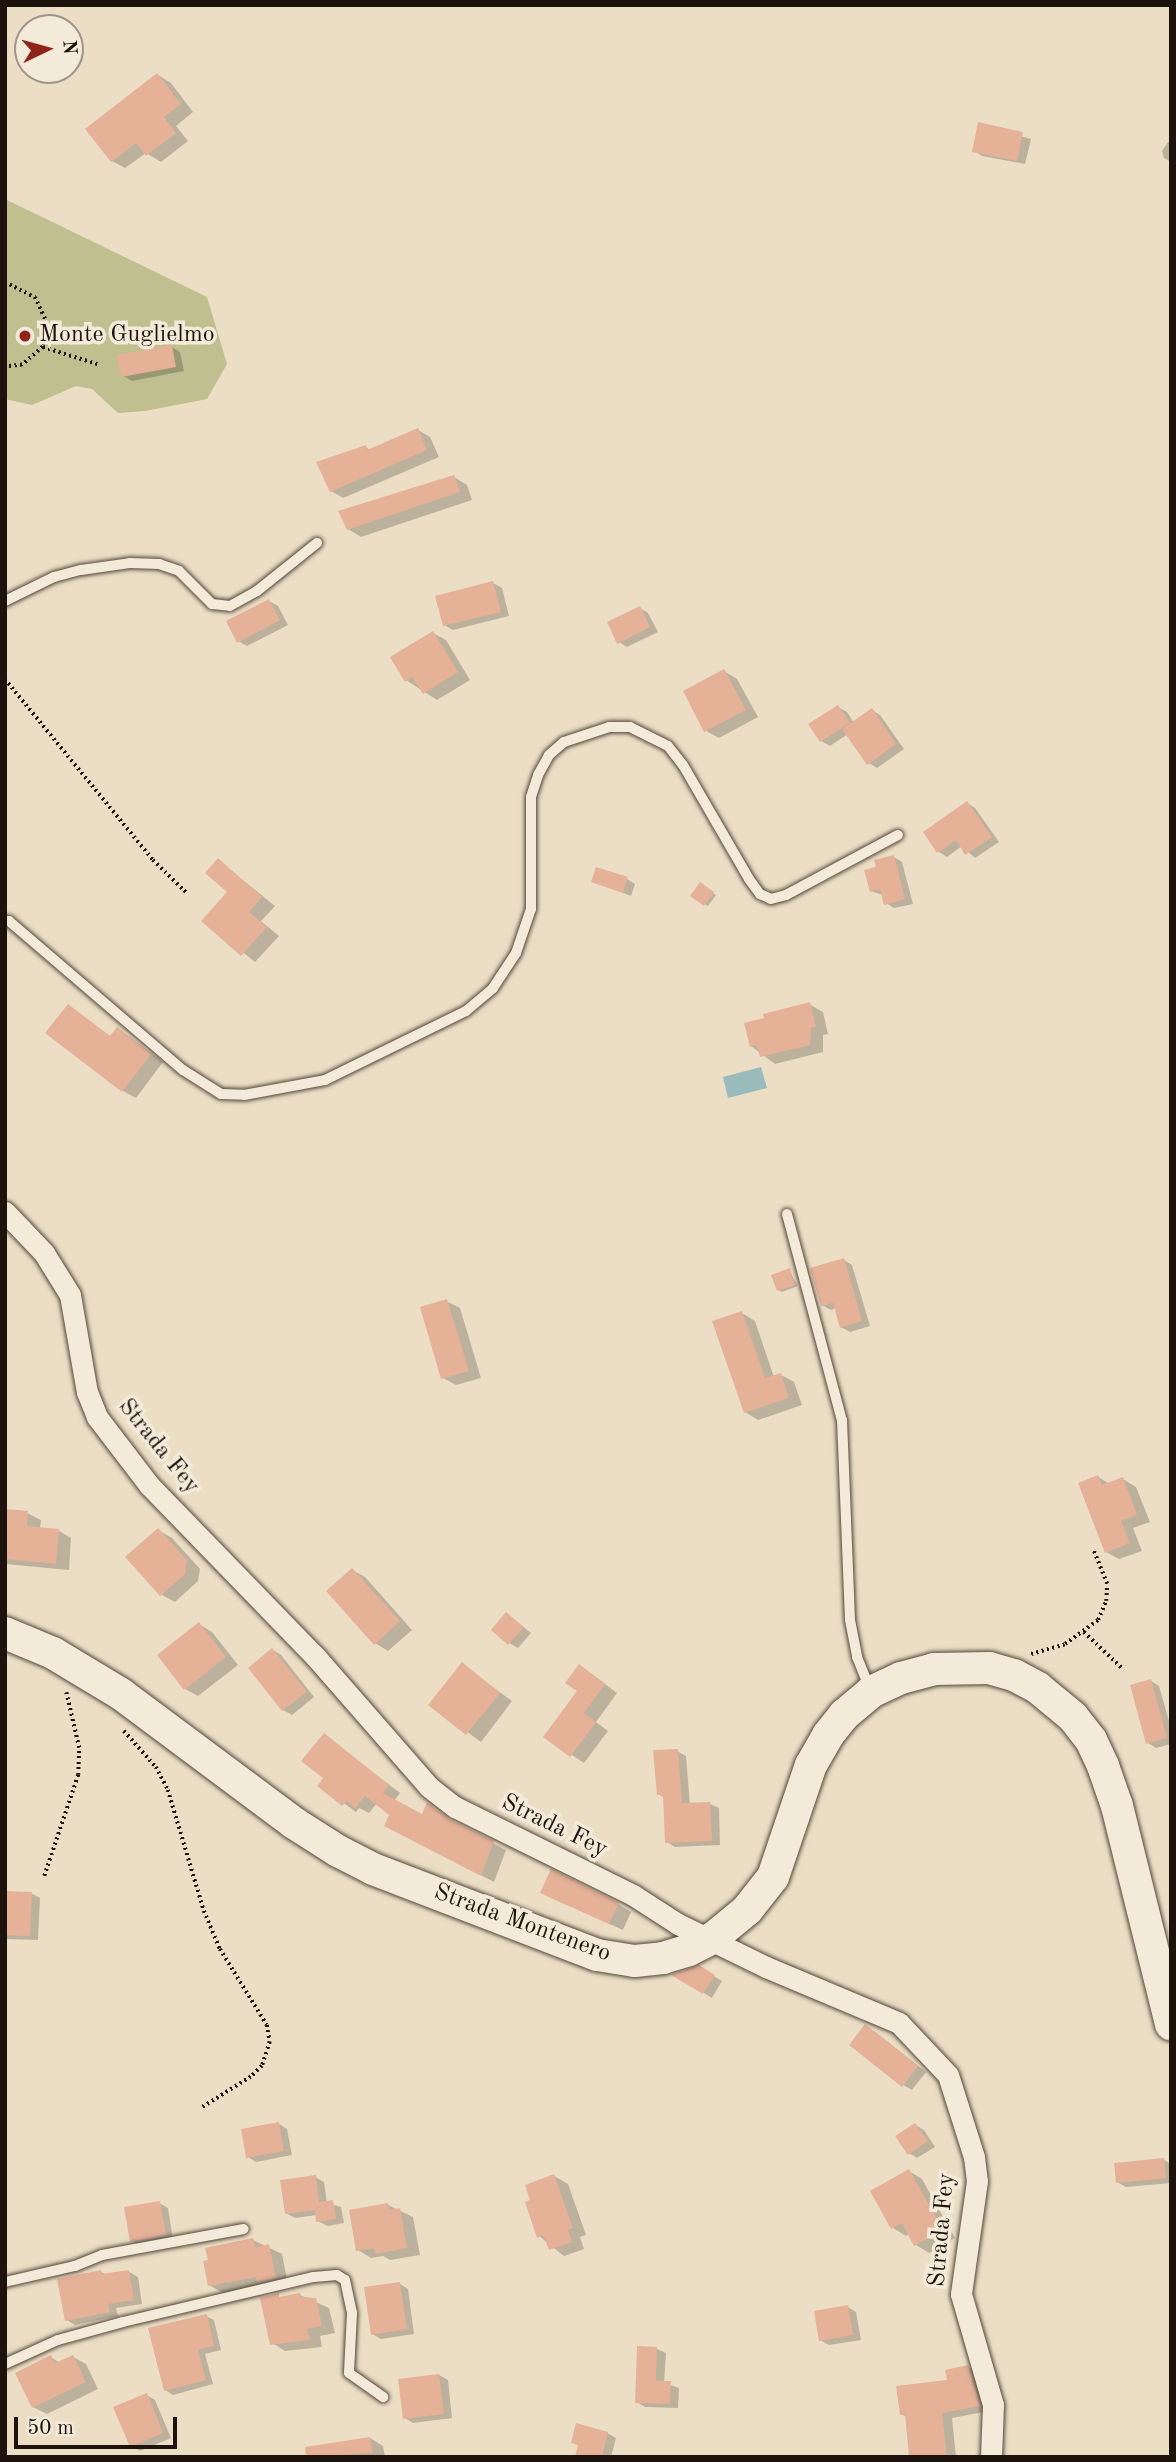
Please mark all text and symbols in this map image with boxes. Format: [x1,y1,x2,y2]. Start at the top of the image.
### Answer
north arrow [14,14,84,84]
text: N [58,39,79,55]
place label: Monte Guglielmo [39,322,215,350]
marker: Monte Guglielmo [17,328,33,344]
street label: Strada Fey [111,1394,205,1500]
street label: Strada Fey [496,1789,612,1865]
street label: Strada Montenero [430,1879,614,1969]
street label: Strada Fey [924,2172,962,2288]
scale bar [18,2402,180,2446]
text: 50 m [27,2418,74,2439]

